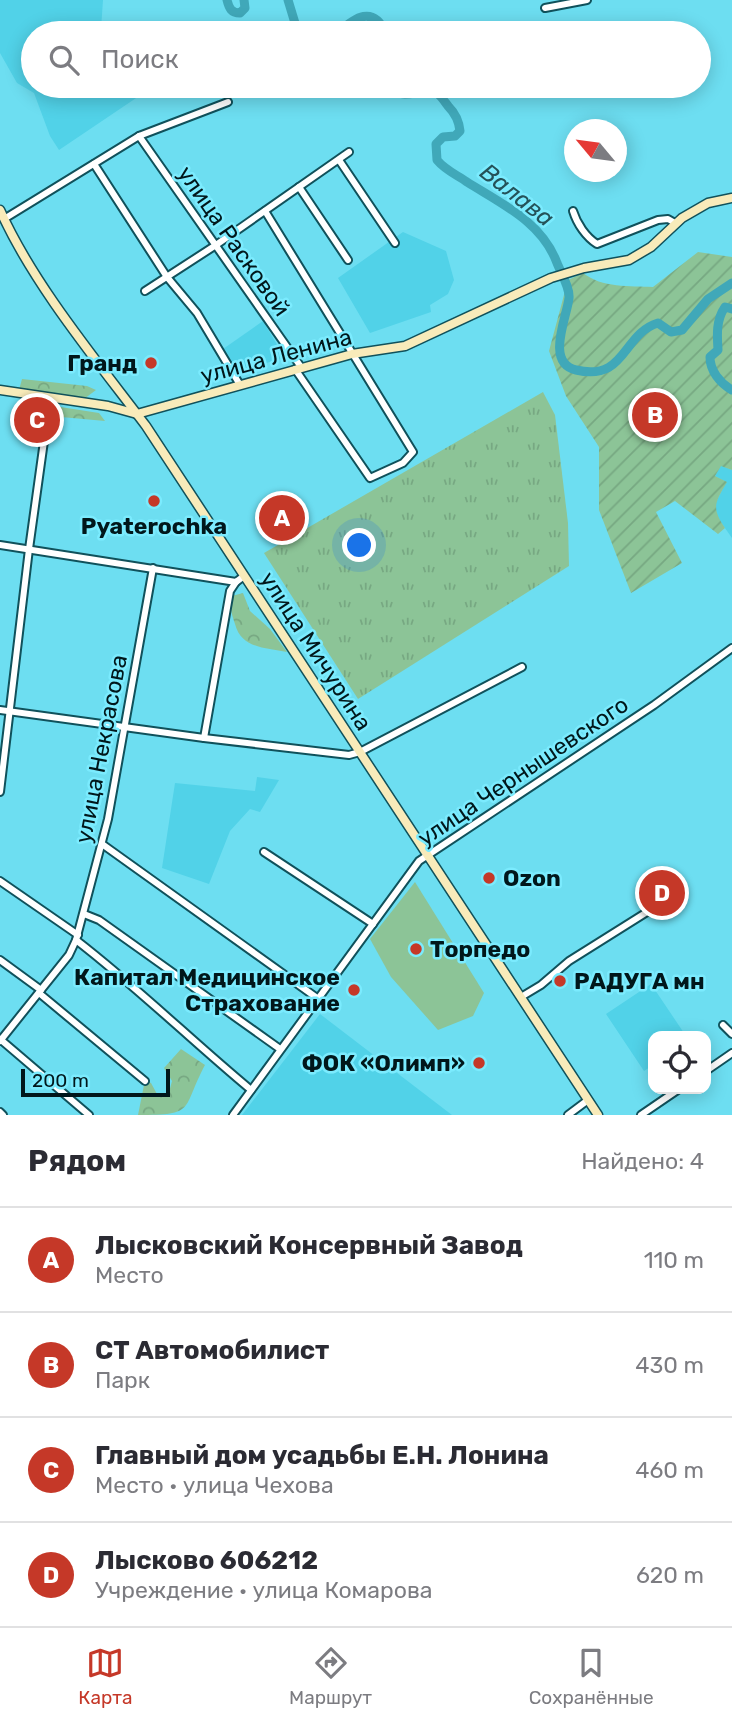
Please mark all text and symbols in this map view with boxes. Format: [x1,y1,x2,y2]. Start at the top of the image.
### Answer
search box [21,21,711,98]
icon: search [45,41,83,79]
text: Поиск [101,44,179,75]
north arrow [564,119,627,182]
water label: Валава [475,158,559,232]
street label: улица Расковой [172,160,296,322]
street label: улица Ленина [197,322,355,390]
place label: Гранд [67,349,137,377]
marker: Гранд [143,355,159,371]
pin: B [632,389,678,441]
pin: C [14,394,60,446]
pin: A [259,492,305,544]
marker: Pyaterochka [146,493,162,509]
place label: Pyaterochka [81,512,227,540]
your location [342,528,376,562]
street label: улица Мичурина [254,566,378,736]
street label: улица Некрасова [69,652,133,846]
street label: улица Чернышевского [412,690,634,852]
place label: Ozon [503,864,561,892]
pin: D [639,867,685,919]
marker: Ozon [481,870,497,886]
place label: Торпедо [430,935,530,963]
marker: Торпедо [408,941,424,957]
place label: Капитал Медицинское Страхование [74,963,340,1017]
place label: РАДУГА мн [574,967,705,995]
marker: РАДУГА мн [552,973,568,989]
marker: Капитал Медицинское Страхование [346,982,362,998]
map controls [648,1031,711,1094]
button: locate [648,1031,711,1094]
place label: ФОК «Олимп» [301,1049,465,1077]
marker: ФОК «Олимп» [471,1055,487,1071]
scale bar [21,1066,170,1098]
text: 200 m [32,1069,89,1092]
text: Рядом [28,1143,126,1179]
text: Найдено: 4 [581,1147,704,1175]
text: Лысковский Консервный Завод [95,1230,523,1261]
text: A [43,1246,59,1274]
text: 110 m [644,1246,704,1274]
text: Место [95,1261,164,1289]
text: СТ Автомобилист [95,1335,329,1366]
text: B [43,1351,59,1379]
text: 430 m [635,1351,704,1379]
text: Парк [95,1366,150,1394]
text: Главный дом усадьбы Е.Н. Лонина [95,1440,549,1471]
text: C [43,1456,59,1484]
text: 460 m [635,1456,704,1484]
text: Место · улица Чехова [95,1471,334,1499]
text: Лысково 606212 [95,1545,318,1576]
text: D [43,1561,59,1589]
text: 620 m [636,1561,704,1589]
text: Учреждение · улица Комарова [95,1576,433,1604]
tab: Карта [78,1644,133,1709]
tab: Маршрут [289,1644,372,1709]
tab: Сохранённые [529,1644,654,1709]

